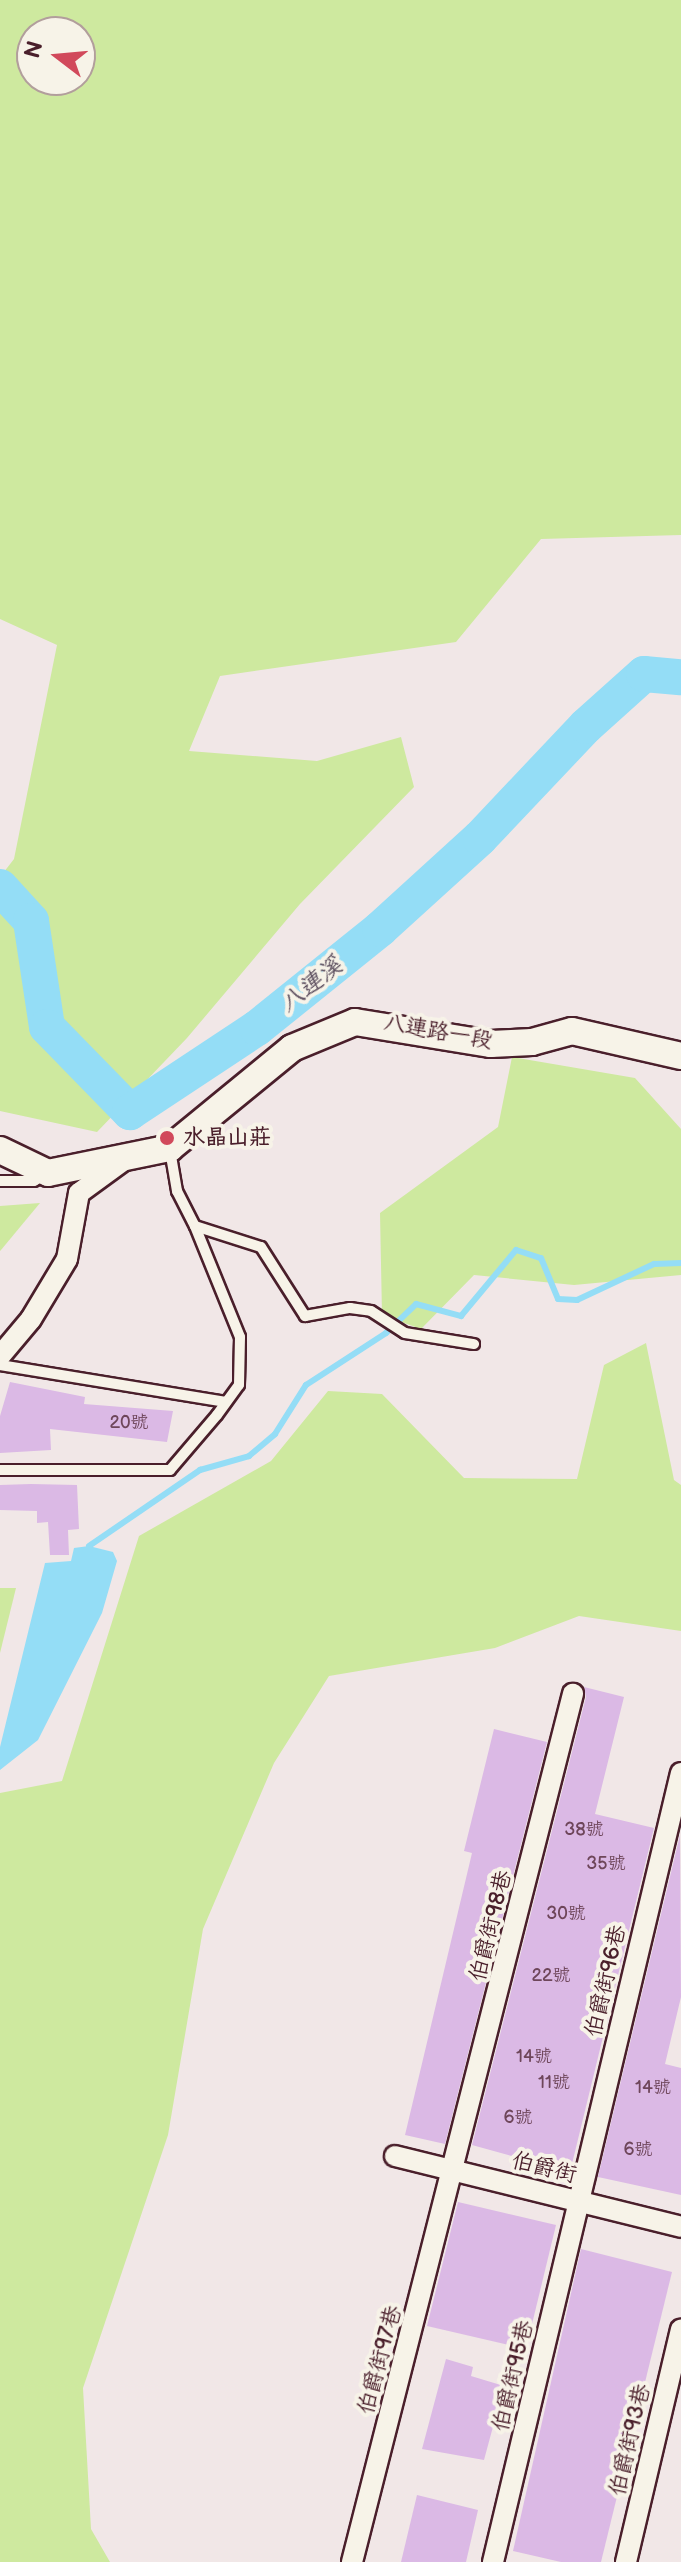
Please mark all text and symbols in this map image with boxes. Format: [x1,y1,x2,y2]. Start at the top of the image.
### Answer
north arrow [16,16,96,96]
text: N [19,38,50,61]
water label: 八連溪 [274,951,348,1019]
street label: 八連路一段 [382,1009,494,1055]
place label: 水晶山莊 [183,1125,271,1151]
marker: 水晶山莊 [158,1129,176,1147]
house number: 20號 [109,1412,149,1434]
house number: 38號 [564,1819,604,1841]
house number: 35號 [586,1853,626,1875]
street label: 伯爵街98巷 [464,1868,518,1984]
house number: 30號 [546,1903,586,1925]
street label: 伯爵街96巷 [580,1922,632,2040]
house number: 22號 [531,1965,571,1987]
house number: 14號 [516,2046,552,2068]
house number: 11號 [538,2072,570,2094]
house number: 14號 [635,2077,671,2099]
house number: 6號 [504,2107,532,2129]
house number: 6號 [624,2139,652,2161]
street label: 伯爵街 [509,2147,579,2189]
street label: 伯爵街97巷 [353,2303,407,2417]
street label: 伯爵街95巷 [487,2318,539,2434]
street label: 伯爵街93巷 [604,2381,656,2499]

